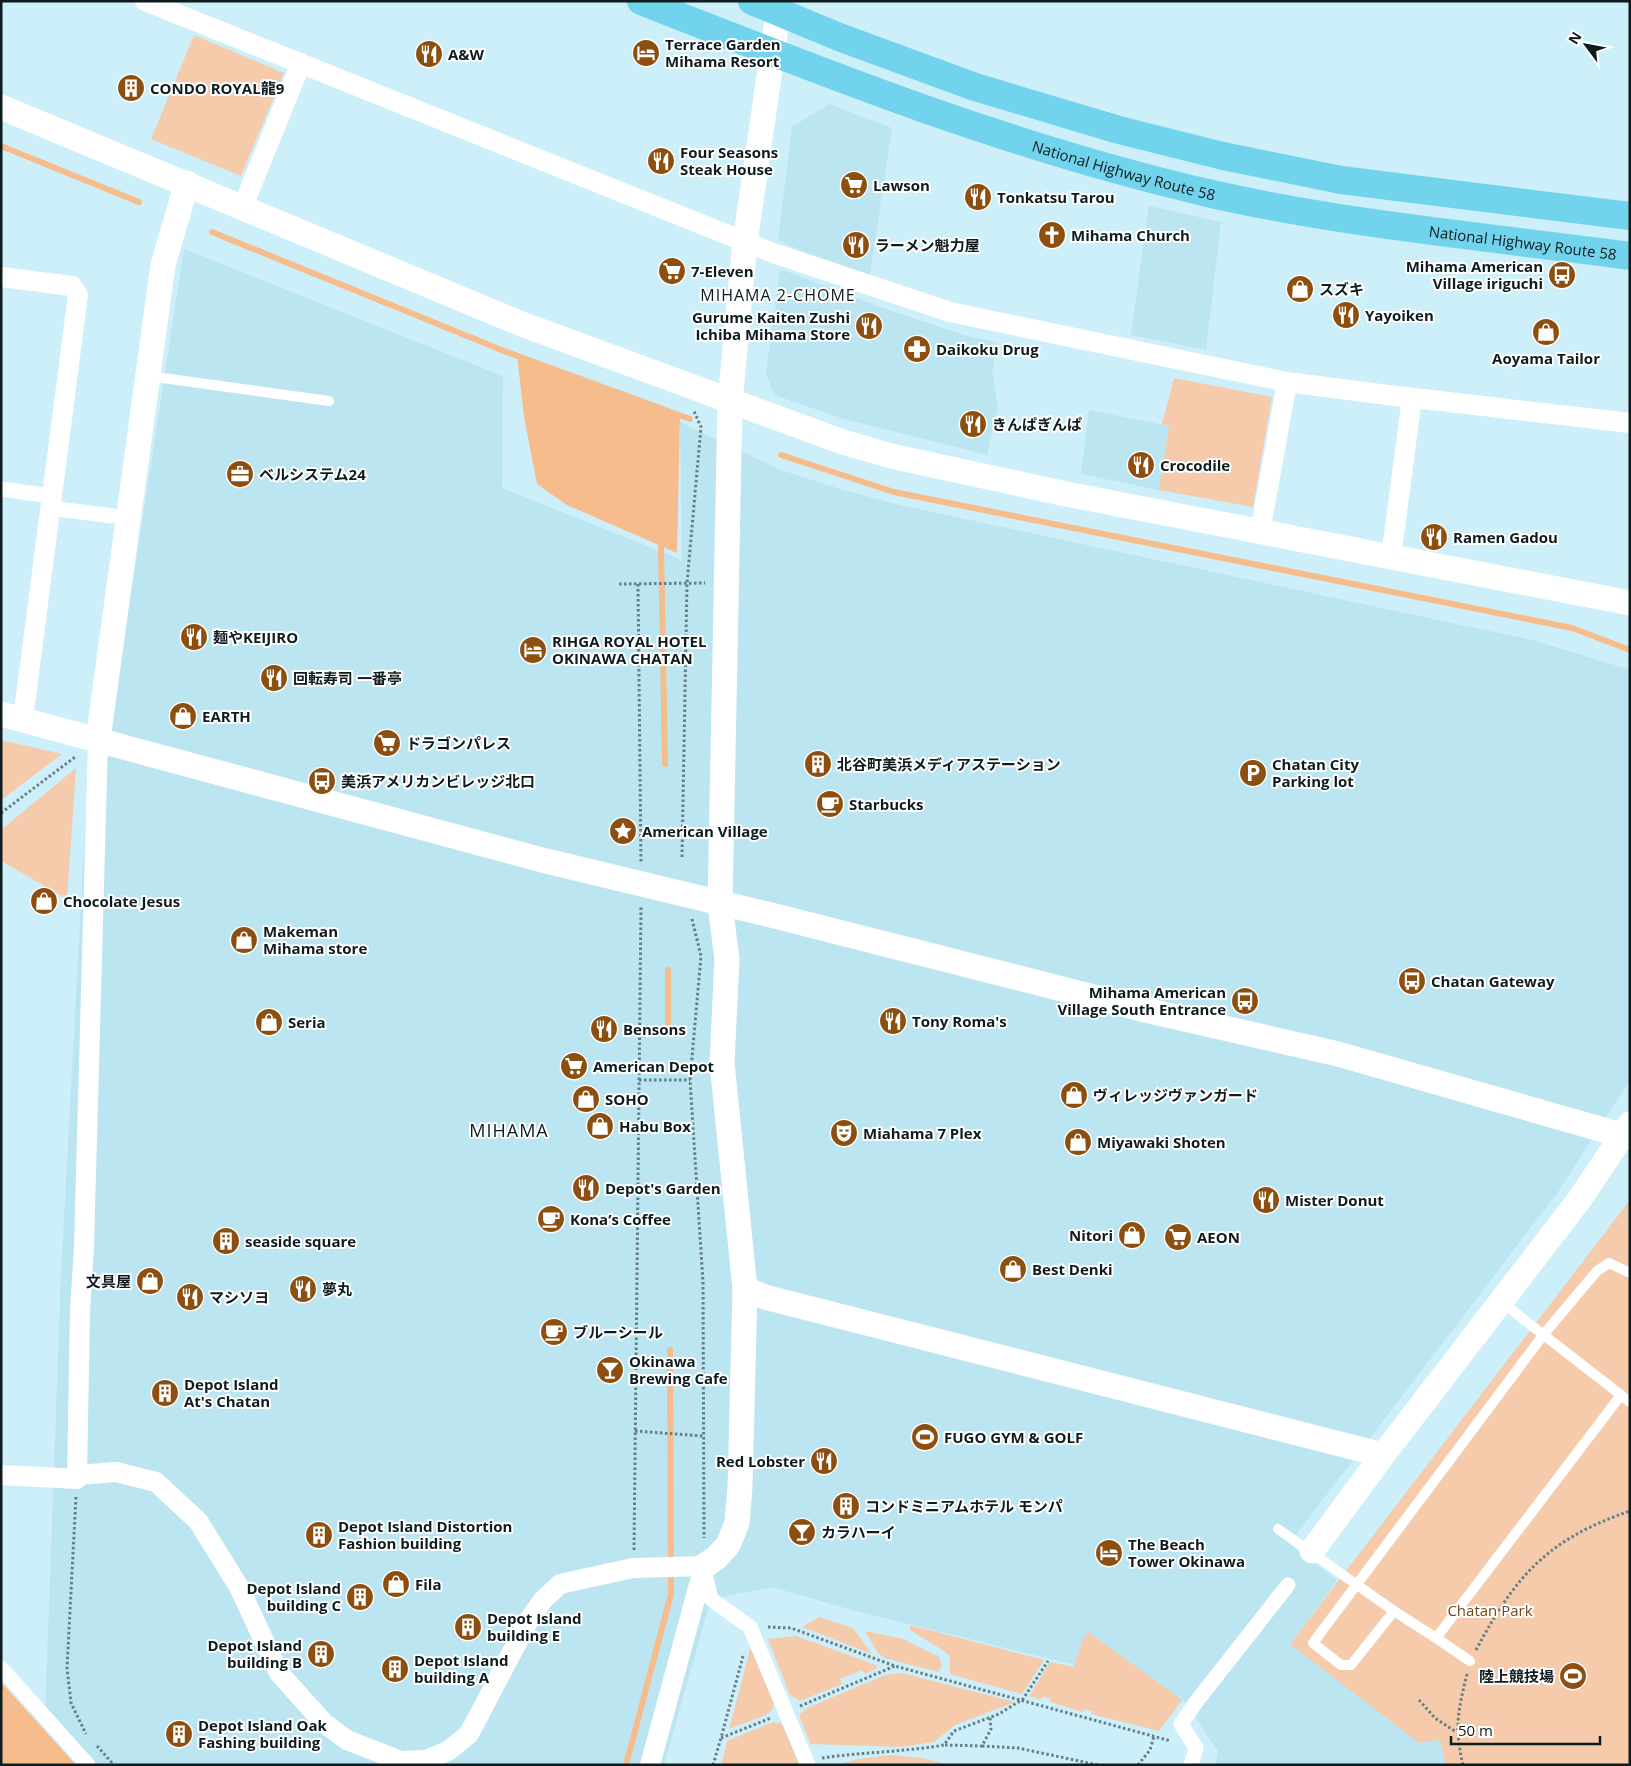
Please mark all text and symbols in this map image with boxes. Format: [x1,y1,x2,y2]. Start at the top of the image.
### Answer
north arrow [1561,20,1611,70]
text: N [1563,28,1586,48]
place label: Terrace Garden Mihama Resort [665,34,781,71]
hotel icon: Terrace Garden Mihama Resort [631,38,661,68]
restaurant icon: A&W [414,39,444,69]
place label: A&W [448,44,485,64]
building icon: CONDO ROYAL龍9 [116,73,146,103]
place label: CONDO ROYAL龍9 [150,78,285,98]
street label: National Highway Route 58 [1030,135,1217,204]
place label: Four Seasons Steak House [680,142,778,179]
restaurant icon: Four Seasons Steak House [646,146,676,176]
supermarket icon: Lawson [839,170,869,200]
place label: Lawson [873,175,930,195]
restaurant icon: Tonkatsu Tarou [963,182,993,212]
place label: Tonkatsu Tarou [997,187,1115,207]
church icon: Mihama Church [1037,220,1067,250]
street label: National Highway Route 58 [1428,221,1618,264]
place label: Mihama Church [1071,225,1190,245]
restaurant icon: ラーメン魁力屋 [841,230,871,260]
place label: ラーメン魁力屋 [875,235,979,255]
supermarket icon: 7-Eleven [657,256,687,286]
place label: Mihama American Village iriguchi [1406,256,1543,293]
bus stop icon: Mihama American Village iriguchi [1547,260,1577,290]
place label: 7-Eleven [691,261,754,281]
shop icon: スズキ [1285,274,1315,304]
place label: スズキ [1319,279,1364,299]
district label: MIHAMA 2-CHOME [700,284,856,306]
restaurant icon: Yayoiken [1331,300,1361,330]
place label: Yayoiken [1365,305,1434,325]
place label: Gurume Kaiten Zushi Ichiba Mihama Store [692,307,850,344]
restaurant icon: Gurume Kaiten Zushi Ichiba Mihama Store [854,311,884,341]
shop icon: Aoyama Tailor [1531,317,1561,347]
pharmacy icon: Daikoku Drug [902,334,932,364]
place label: Daikoku Drug [936,339,1039,359]
place label: Aoyama Tailor [1492,348,1600,368]
restaurant icon: きんぱぎんぱ [958,409,988,439]
place label: きんぱぎんぱ [992,414,1082,434]
restaurant icon: Crocodile [1126,450,1156,480]
place label: Crocodile [1160,455,1230,475]
office icon: ベルシステム24 [225,459,255,489]
place label: ベルシステム24 [259,464,366,484]
restaurant icon: Ramen Gadou [1419,522,1449,552]
place label: Ramen Gadou [1453,527,1558,547]
restaurant icon: 麺やKEIJIRO [179,622,209,652]
place label: 麺やKEIJIRO [213,627,298,647]
place label: RIHGA ROYAL HOTEL OKINAWA CHATAN [552,631,706,668]
hotel icon: RIHGA ROYAL HOTEL OKINAWA CHATAN [518,635,548,665]
restaurant icon: 回転寿司 一番亭 [259,663,289,693]
place label: 回転寿司 一番亭 [293,668,402,688]
shop icon: EARTH [168,701,198,731]
place label: EARTH [202,706,251,726]
supermarket icon: ドラゴンパレス [372,728,402,758]
place label: ドラゴンパレス [406,733,511,753]
building icon: 北谷町美浜メディアステーション [803,749,833,779]
place label: 北谷町美浜メディアステーション [837,754,1061,774]
place label: Chatan City Parking lot [1272,754,1359,791]
parking icon: Chatan City Parking lot [1238,758,1268,788]
bus stop icon: 美浜アメリカンビレッジ北口 [307,766,337,796]
place label: 美浜アメリカンビレッジ北口 [341,771,535,791]
cafe icon: Starbucks [815,789,845,819]
place label: Starbucks [849,794,923,814]
place icon: American Village [608,816,638,846]
place label: American Village [642,821,768,841]
shop icon: Chocolate Jesus [29,886,59,916]
place label: Chocolate Jesus [63,891,180,911]
place label: Makeman Mihama store [263,921,367,958]
shop icon: Makeman Mihama store [229,925,259,955]
bus stop icon: Chatan Gateway [1397,966,1427,996]
place label: Chatan Gateway [1431,971,1555,991]
place label: Mihama American Village South Entrance [1057,982,1226,1019]
bus stop icon: Mihama American Village South Entrance [1230,986,1260,1016]
restaurant icon: Tony Roma's [878,1006,908,1036]
shop icon: Seria [254,1007,284,1037]
place label: Tony Roma's [912,1011,1007,1031]
place label: Seria [288,1012,326,1032]
restaurant icon: Bensons [589,1014,619,1044]
place label: Bensons [623,1019,686,1039]
supermarket icon: American Depot [559,1051,589,1081]
place label: American Depot [593,1056,715,1076]
shop icon: ヴィレッジヴァンガード [1059,1080,1089,1110]
shop icon: SOHO [571,1084,601,1114]
place label: ヴィレッジヴァンガード [1093,1085,1258,1105]
place label: SOHO [605,1089,649,1109]
shop icon: Habu Box [585,1111,615,1141]
place label: Habu Box [619,1116,691,1136]
district label: MIHAMA [469,1118,549,1142]
theatre icon: Miahama 7 Plex [829,1118,859,1148]
place label: Miahama 7 Plex [863,1123,982,1143]
shop icon: Miyawaki Shoten [1063,1127,1093,1157]
place label: Miyawaki Shoten [1097,1132,1226,1152]
restaurant icon: Depot's Garden [571,1173,601,1203]
place label: Depot's Garden [605,1178,721,1198]
restaurant icon: Mister Donut [1251,1185,1281,1215]
place label: Mister Donut [1285,1190,1384,1210]
cafe icon: Kona’s Coffee [536,1204,566,1234]
place label: Kona’s Coffee [570,1209,671,1229]
shop icon: Nitori [1117,1220,1147,1250]
supermarket icon: AEON [1163,1222,1193,1252]
place label: Nitori [1069,1225,1113,1245]
building icon: seaside square [211,1226,241,1256]
place label: AEON [1197,1227,1240,1247]
place label: seaside square [245,1231,356,1251]
shop icon: Best Denki [998,1254,1028,1284]
place label: Best Denki [1032,1259,1113,1279]
shop icon: 文具屋 [135,1266,165,1296]
place label: 文具屋 [86,1271,131,1291]
restaurant icon: 夢丸 [288,1274,318,1304]
place label: 夢丸 [322,1279,352,1299]
restaurant icon: マシソヨ [175,1282,205,1312]
place label: マシソヨ [209,1287,269,1307]
cafe icon: ブルーシール [539,1317,569,1347]
place label: ブルーシール [573,1322,663,1342]
place label: Okinawa Brewing Cafe [629,1351,728,1388]
bar icon: Okinawa Brewing Cafe [595,1355,625,1385]
place label: Depot Island At's Chatan [184,1374,279,1411]
building icon: Depot Island At's Chatan [150,1378,180,1408]
sports icon: FUGO GYM & GOLF [910,1422,940,1452]
place label: FUGO GYM & GOLF [944,1427,1083,1447]
restaurant icon: Red Lobster [809,1446,839,1476]
place label: Red Lobster [716,1451,805,1471]
building icon: コンドミニアムホテル モンパ [831,1491,861,1521]
place label: コンドミニアムホテル モンパ [865,1496,1063,1516]
place label: Depot Island Distortion Fashion building [338,1516,512,1553]
bar icon: カラハーイ [787,1517,817,1547]
building icon: Depot Island Distortion Fashion building [304,1520,334,1550]
place label: カラハーイ [821,1522,896,1542]
place label: The Beach Tower Okinawa [1128,1534,1245,1571]
hotel icon: The Beach Tower Okinawa [1094,1538,1124,1568]
shop icon: Fila [381,1569,411,1599]
place label: Fila [415,1574,441,1594]
place label: Depot Island building C [246,1578,341,1615]
building icon: Depot Island building C [345,1582,375,1612]
park label: Chatan Park [1447,1600,1533,1620]
place label: Depot Island building E [487,1608,582,1645]
building icon: Depot Island building E [453,1612,483,1642]
place label: Depot Island building B [207,1635,302,1672]
building icon: Depot Island building B [306,1639,336,1669]
place label: Depot Island building A [414,1650,509,1687]
building icon: Depot Island building A [380,1654,410,1684]
sports icon: 陸上競技場 [1558,1661,1588,1691]
place label: 陸上競技場 [1479,1666,1554,1686]
scale bar [1451,1714,1600,1746]
place label: Depot Island Oak Fashing building [198,1715,327,1752]
building icon: Depot Island Oak Fashing building [164,1719,194,1749]
text: 50 m [1458,1720,1493,1740]

